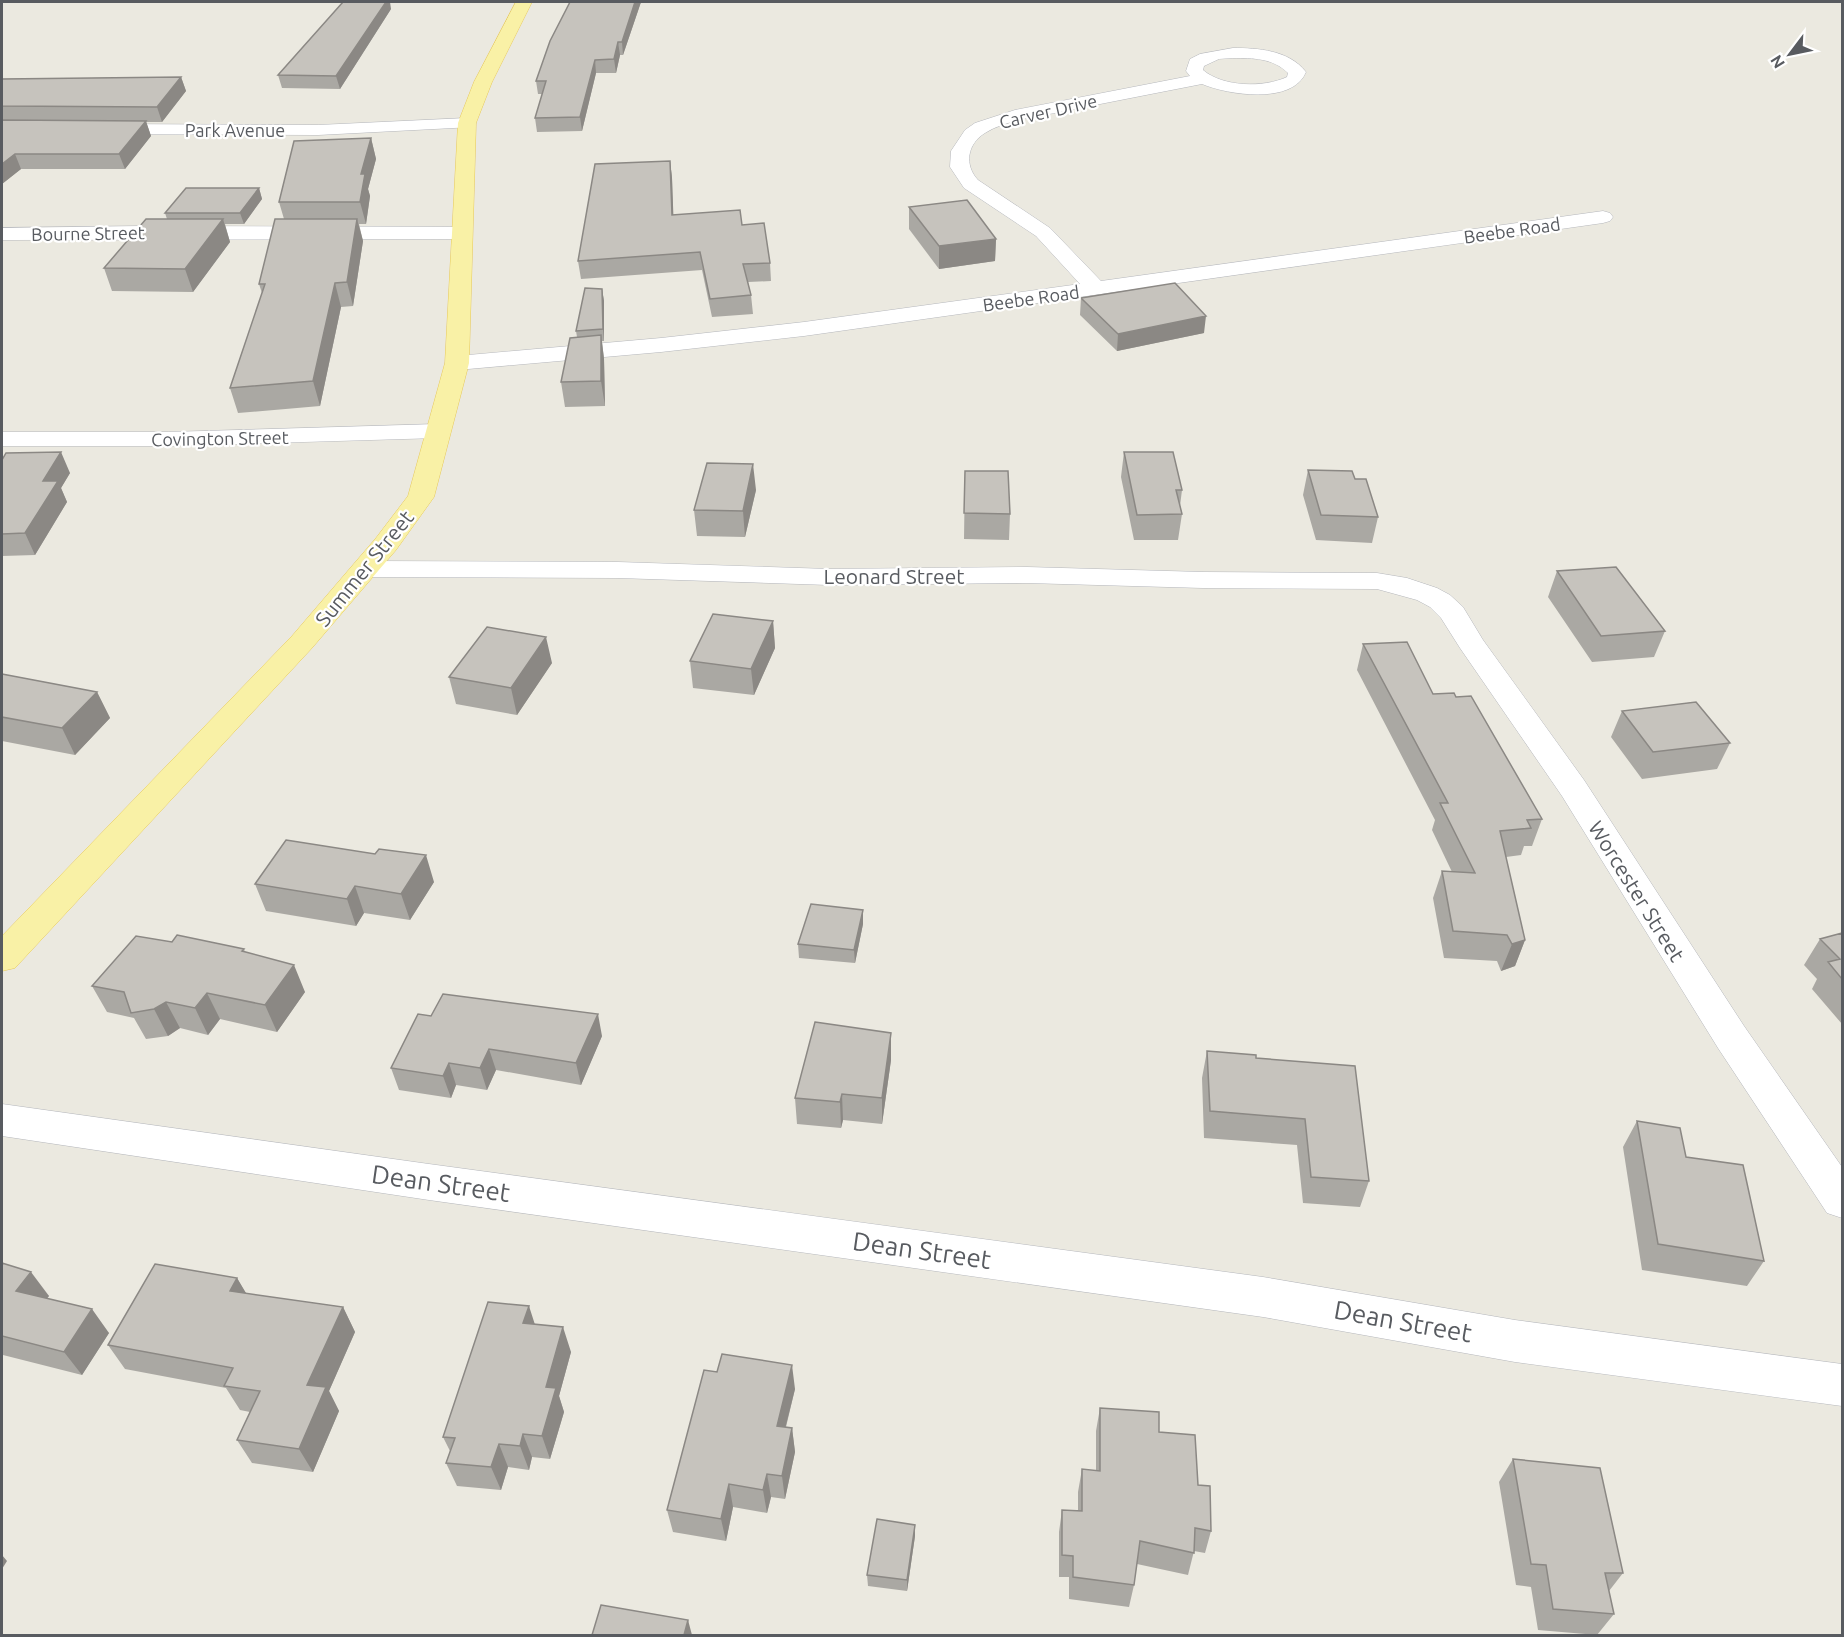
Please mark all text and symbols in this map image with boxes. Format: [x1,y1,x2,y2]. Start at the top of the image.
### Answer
north arrow [1760,24,1820,84]
text: N [1766,52,1788,72]
street label: Carver Drive [997,90,1099,132]
street label: Park Avenue [185,120,285,140]
street label: Beebe Road [1462,213,1562,247]
street label: Bourne Street [31,222,145,244]
street label: Beebe Road [981,281,1081,315]
street label: Covington Street [151,427,289,449]
street label: Summer Street [310,505,418,631]
street label: Leonard Street [823,564,965,588]
street label: Worcester Street [1584,816,1690,966]
street label: Dean Street [370,1159,512,1207]
street label: Dean Street [851,1226,993,1274]
street label: Dean Street [1332,1295,1474,1347]

